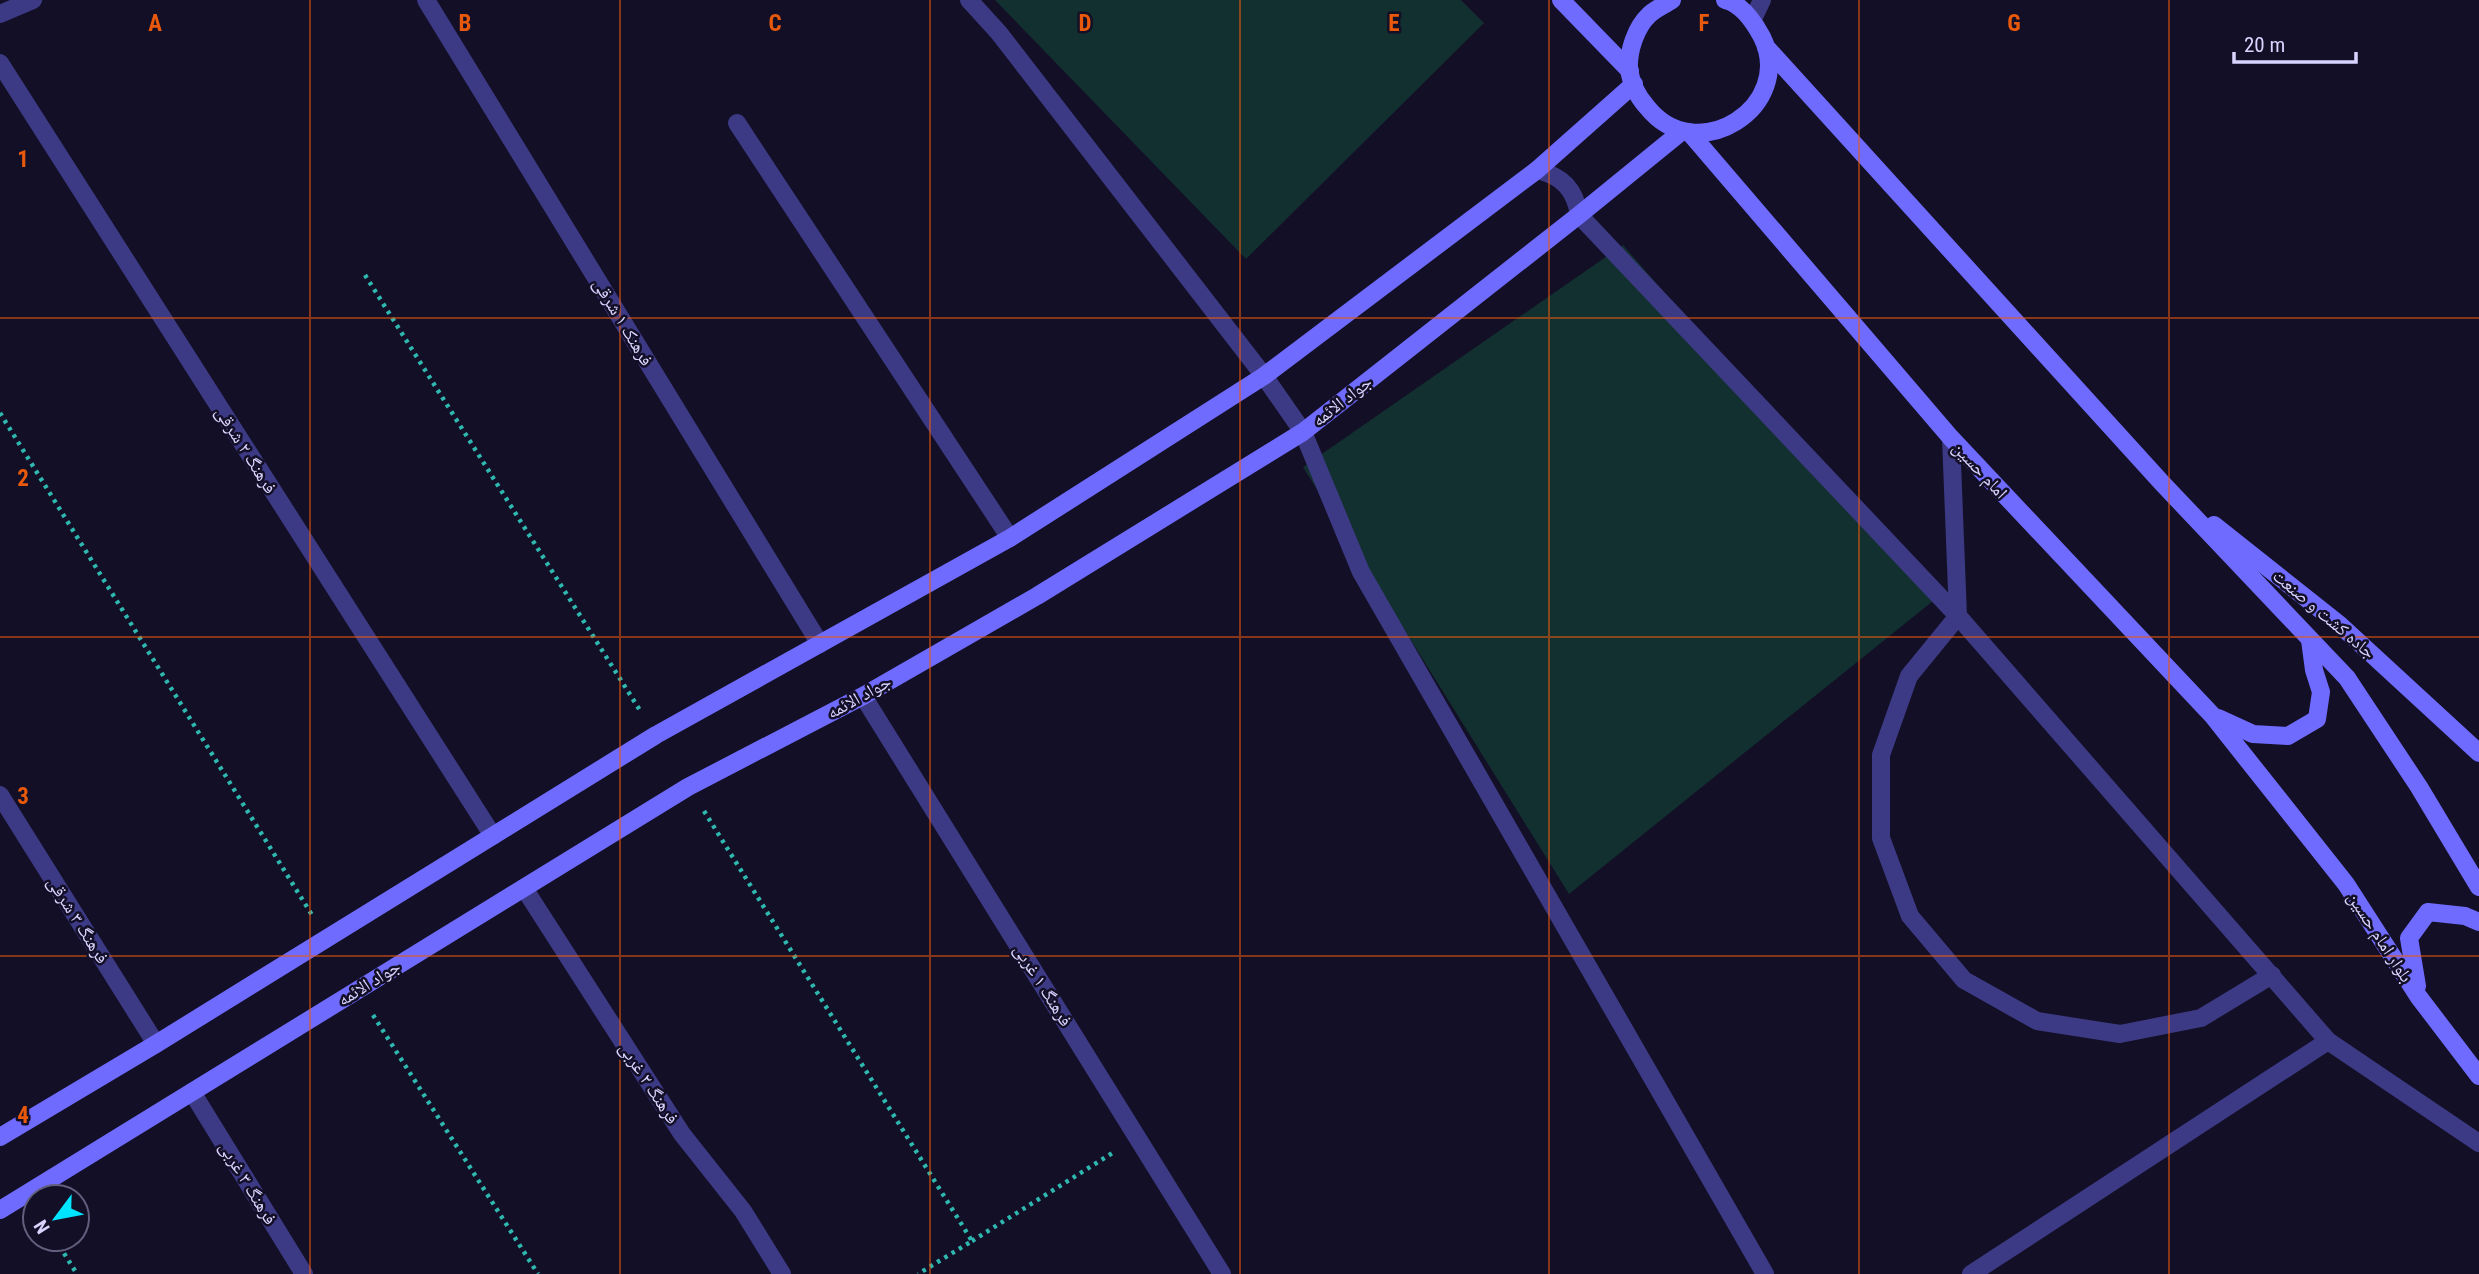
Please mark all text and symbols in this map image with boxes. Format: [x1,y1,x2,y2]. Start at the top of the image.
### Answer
text: A [148,10,162,37]
text: B [459,10,471,37]
text: C [768,10,782,37]
text: D [1079,10,1092,37]
text: E [1388,10,1400,37]
text: F [1699,10,1710,37]
text: G [2007,10,2021,37]
scale bar [2234,21,2356,65]
text: 20 m [2244,33,2285,57]
text: 1 [17,146,29,173]
street label: فرهنک ۱ شرقی [588,274,658,370]
street label: جواد الائمه [1308,371,1376,431]
street label: فرهنگ ۲ شرقی [211,402,281,498]
street label: امام حسین [1947,437,2012,504]
text: 2 [17,465,29,492]
street label: جاده کشت و صنعت [2269,565,2380,663]
street label: جواد الائمه [823,670,894,723]
text: 3 [17,783,29,810]
street label: فرهنگ ۳ شرقی [43,872,113,968]
street label: بلوار امام حسین [2342,888,2417,987]
street label: فرهنگ ۱ غربی [1009,940,1077,1030]
street label: جواد الائمه [334,955,404,1010]
street label: فرهنگ ۲ غربی [614,1038,684,1128]
text: 4 [17,1102,29,1129]
street label: فرهنگ ۳ غربی [215,1137,281,1229]
north arrow [21,1183,91,1253]
text: N [29,1216,55,1238]

